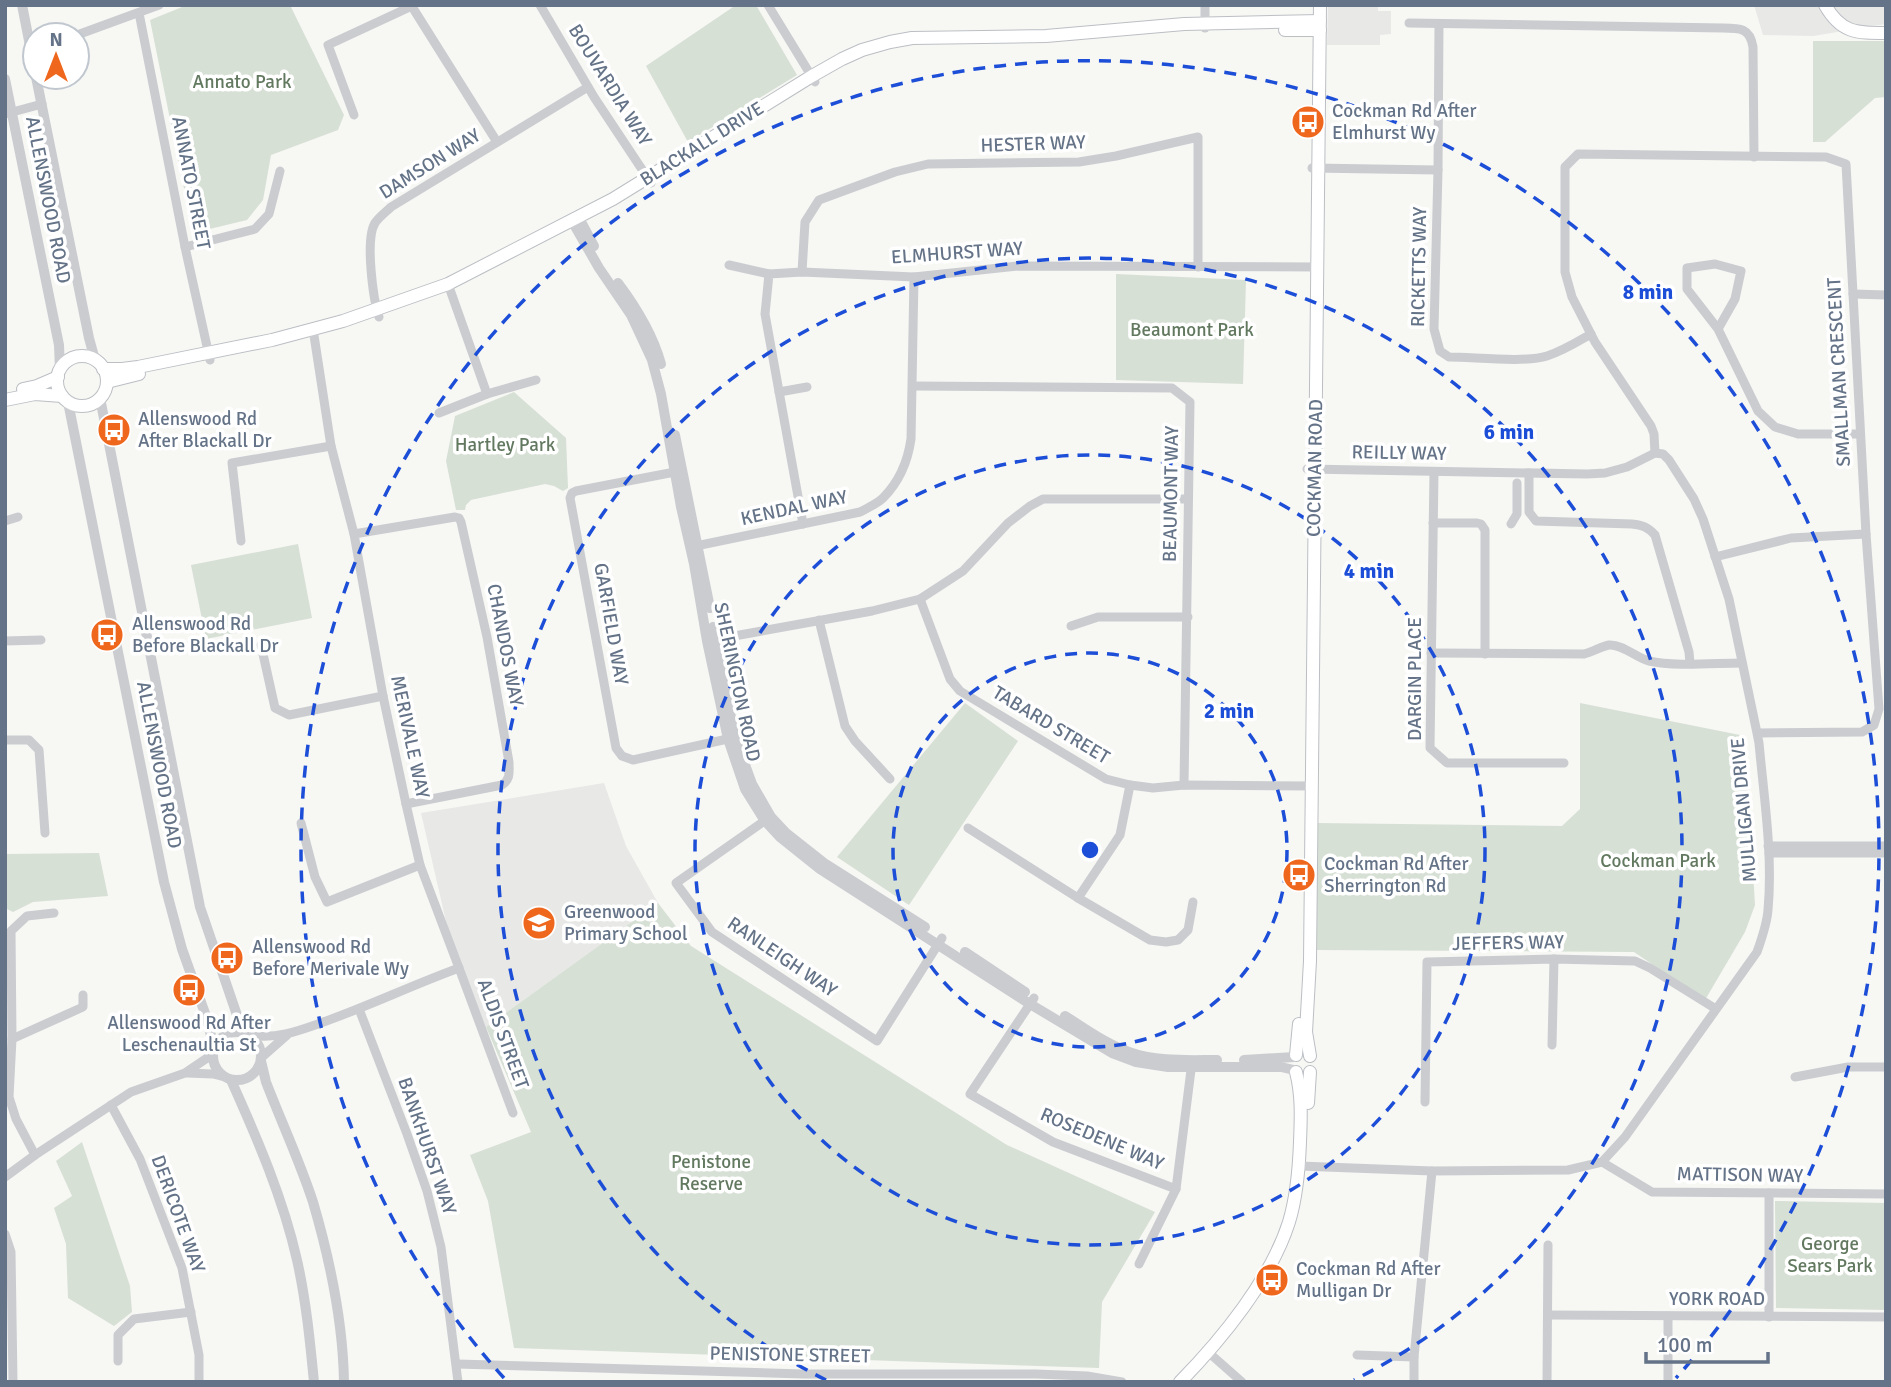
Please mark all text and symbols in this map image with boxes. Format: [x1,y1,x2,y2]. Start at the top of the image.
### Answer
street label: BOUVARDIA WAY [563,20,657,151]
north arrow [21,21,91,91]
text: N [49,28,63,52]
park label: Annato Park [193,70,292,94]
street label: BLACKALL DRIVE [636,96,768,192]
place label: Cockman Rd After Elmhurst Wy [1332,99,1476,145]
bus stop icon: Cockman Rd After Elmhurst Wy [1289,103,1327,141]
street label: ALLENSWOOD ROAD [20,114,76,286]
street label: ANNATO STREET [166,114,216,252]
street label: DAMSON WAY [375,123,485,205]
street label: HESTER WAY [980,130,1086,158]
street label: RICKETTS WAY [1406,206,1432,327]
street label: ELMHURST WAY [890,236,1024,270]
street label: SMALLMAN CRESCENT [1822,276,1856,467]
text: 8 min [1623,279,1673,305]
park label: Beaumont Park [1130,318,1254,342]
street label: COCKMAN ROAD [1302,399,1328,537]
place label: Allenswood Rd After Blackall Dr [138,407,271,453]
bus stop icon: Allenswood Rd After Blackall Dr [95,411,133,449]
text: 6 min [1484,419,1534,445]
street label: BEAUMONT WAY [1158,425,1184,562]
park label: Hartley Park [455,433,556,457]
street label: REILLY WAY [1351,440,1447,466]
street label: KENDAL WAY [738,485,850,531]
text: 4 min [1344,558,1394,584]
street label: GARFIELD WAY [588,561,634,687]
street label: CHANDOS WAY [481,582,529,709]
street label: SHERINGTON ROAD [708,600,766,764]
place label: Allenswood Rd Before Blackall Dr [132,612,279,658]
bus stop icon: Allenswood Rd Before Blackall Dr [88,616,126,654]
street label: DARGIN PLACE [1403,617,1427,741]
street label: MERIVALE WAY [385,673,435,801]
street label: ALLENSWOOD ROAD [131,679,187,851]
street label: TABARD STREET [988,681,1115,770]
text: 2 min [1204,698,1254,724]
street label: MULLIGAN DRIVE [1726,737,1762,883]
centre of rings [1078,838,1102,862]
park label: Cockman Park [1600,849,1716,873]
place label: Cockman Rd After Sherrington Rd [1324,852,1468,898]
bus stop icon: Cockman Rd After Sherrington Rd [1280,856,1318,894]
place label: Greenwood Primary School [564,900,687,946]
school or university icon: Greenwood Primary School [520,904,558,942]
street label: RANLEIGH WAY [723,912,842,1003]
street label: JEFFERS WAY [1452,930,1565,956]
place label: Allenswood Rd Before Merivale Wy [252,935,409,981]
bus stop icon: Allenswood Rd Before Merivale Wy [208,939,246,977]
bus stop icon: Allenswood Rd After Leschenaultia St [170,971,208,1009]
street label: ALDIS STREET [472,976,534,1093]
place label: Allenswood Rd After Leschenaultia St [107,1011,271,1057]
street label: BANKHURST WAY [392,1074,462,1218]
street label: ROSEDENE WAY [1037,1102,1168,1176]
park label: Penistone Reserve [671,1150,751,1196]
street label: DERICOTE WAY [146,1152,211,1277]
street label: MATTISON WAY [1677,1162,1804,1188]
park label: George Sears Park [1787,1232,1873,1278]
place label: Cockman Rd After Mulligan Dr [1296,1257,1440,1303]
bus stop icon: Cockman Rd After Mulligan Dr [1253,1261,1291,1299]
street label: YORK ROAD [1669,1287,1765,1311]
scale bar [1646,1320,1769,1364]
text: 100 m [1657,1332,1712,1358]
street label: PENISTONE STREET [709,1342,871,1368]

